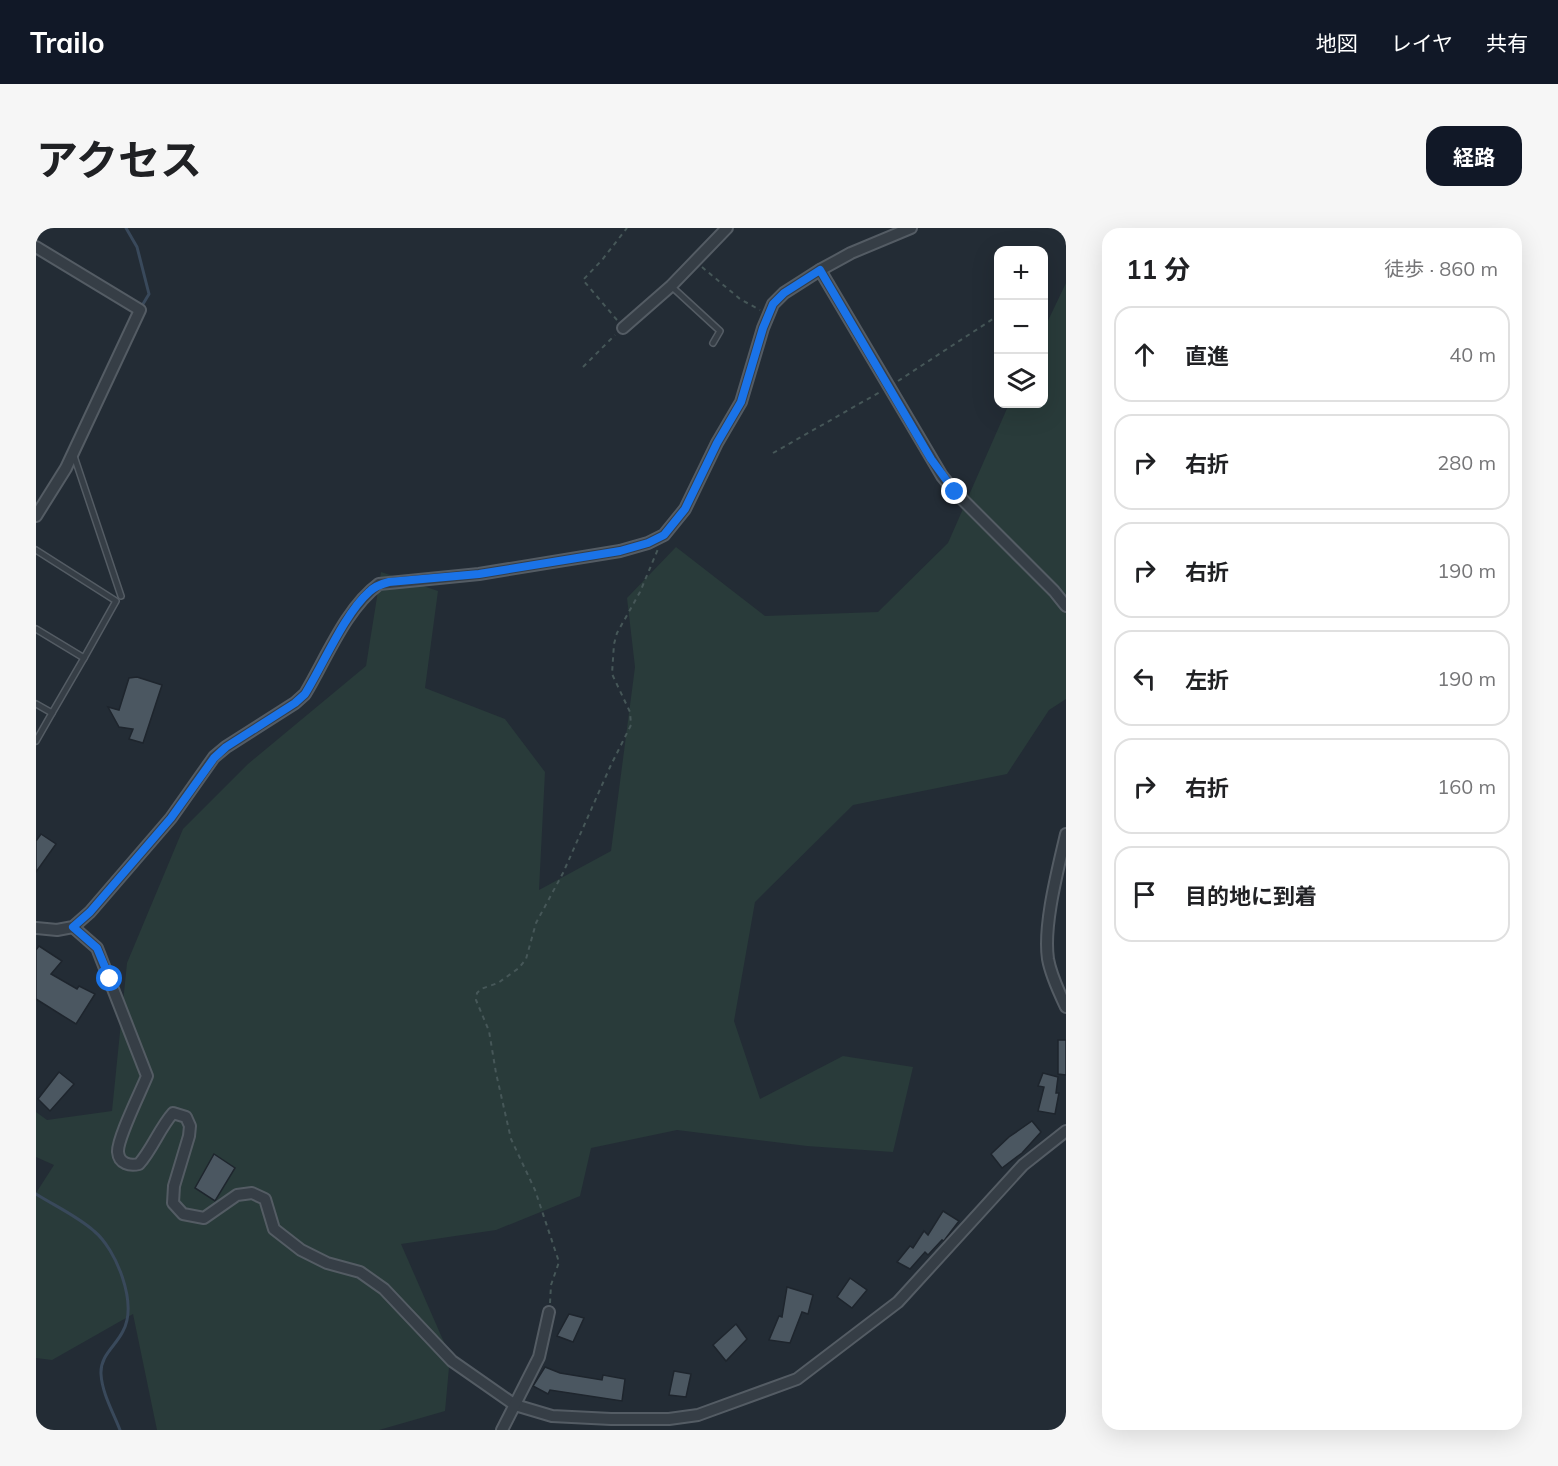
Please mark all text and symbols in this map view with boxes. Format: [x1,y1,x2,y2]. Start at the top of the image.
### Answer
text: Trailo [30,25,105,60]
text: 地図 [1316,30,1358,56]
text: レイヤ [1391,30,1453,56]
text: 共有 [1486,30,1528,56]
button: 経路 [1426,126,1522,186]
text: アクセス [36,133,202,186]
map controls [994,246,1048,408]
button: + [994,246,1048,300]
text: 11 分 [1126,253,1190,286]
text: 徒歩 · 860 m [1384,256,1498,281]
button: − [994,300,1048,354]
icon: ahead [1128,338,1161,371]
text: 直進 [1185,342,1229,370]
text: 40 m [1449,342,1496,367]
button: layers [994,354,1048,408]
icon: right [1128,446,1161,479]
text: 右折 [1185,450,1229,478]
text: 280 m [1437,450,1496,475]
route end [941,478,967,504]
icon: right [1128,554,1161,587]
text: 右折 [1185,558,1229,586]
text: 190 m [1437,558,1496,583]
icon: left [1128,662,1161,695]
text: 左折 [1185,666,1229,694]
text: 190 m [1437,666,1496,691]
icon: right [1128,770,1161,803]
text: 右折 [1185,774,1229,802]
text: 160 m [1437,774,1496,799]
icon: arrive [1128,878,1161,911]
text: 目的地に到着 [1185,882,1317,910]
route start [96,965,122,991]

